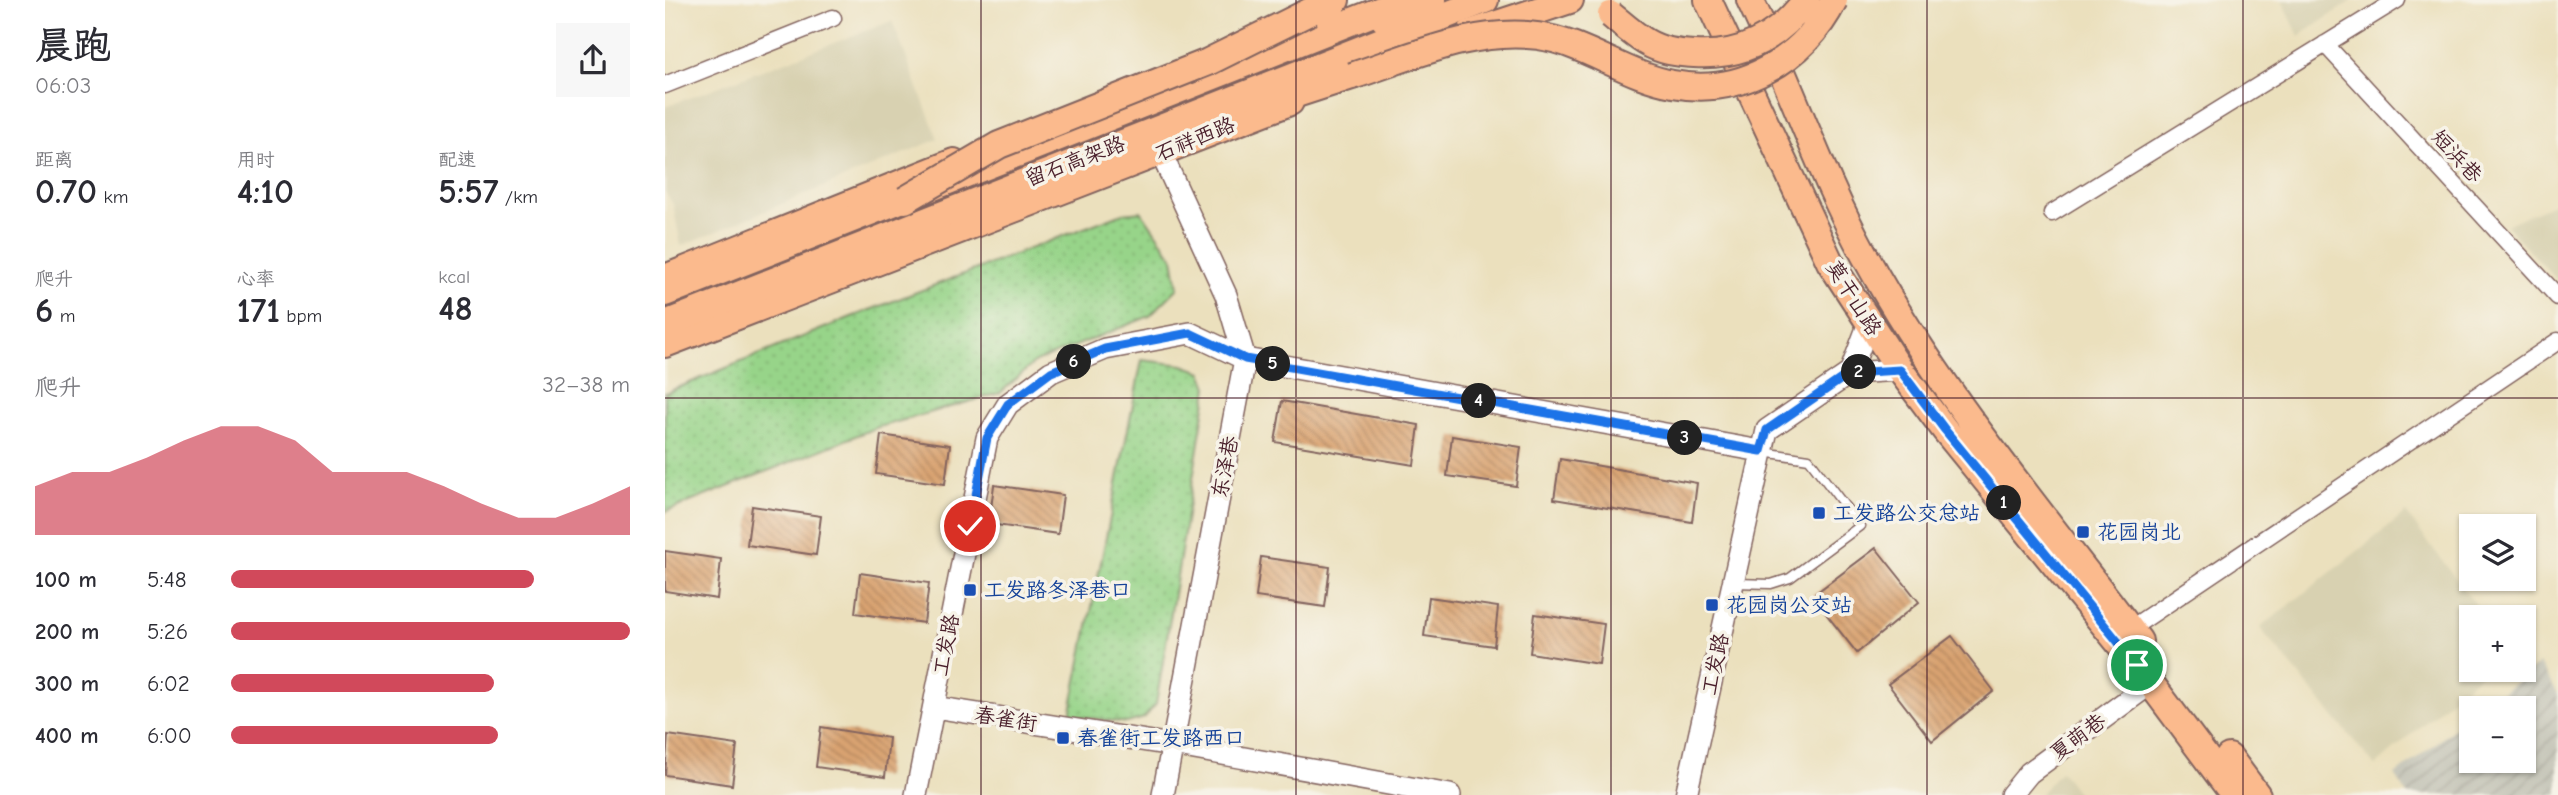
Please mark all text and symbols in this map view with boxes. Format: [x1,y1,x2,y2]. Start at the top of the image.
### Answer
button: share [556,23,630,97]
text: 晨跑 [35,24,111,68]
text: 06:03 [35,72,91,99]
street label: 石祥西路 [1152,112,1238,166]
street label: 短浜巷 [2427,125,2487,187]
street label: 留石高架路 [1022,131,1128,191]
text: 距离 [35,149,73,171]
text: 用时 [237,149,275,171]
text: 配速 [438,149,476,171]
text: 0.70 [35,171,97,212]
text: 4:10 [237,171,294,212]
text: 5:57 [438,171,499,212]
text: km [97,186,128,208]
text: /km [499,186,538,208]
street label: 莫干山路 [1822,256,1886,340]
text: kcal [438,266,470,288]
text: 爬升 [35,268,73,290]
text: 心率 [237,268,275,290]
text: 48 [438,288,473,329]
text: 6 [35,290,53,331]
text: 171 [237,290,280,331]
text: m [53,305,75,327]
text: bpm [280,305,322,327]
pin: 6 [1057,344,1091,380]
pin: 5 [1255,346,1291,382]
text: 6 [1069,350,1078,372]
text: 5 [1267,352,1278,374]
pin: 2 [1841,354,1877,390]
text: 2 [1854,360,1863,382]
text: 32–38 m [542,371,630,398]
text: 爬升 [35,374,81,401]
pin: 4 [1461,384,1497,418]
text: 4 [1474,389,1483,411]
pin: 3 [1667,420,1703,456]
text: 3 [1680,426,1689,448]
street label: 东泽巷 [1207,434,1243,500]
pin: 1 [1987,486,2021,520]
text: 1 [2000,491,2007,513]
pin [940,496,1000,556]
place label: 工发路公交总站 [1833,501,1980,525]
marker: 工发路公交总站 [1811,505,1827,521]
icon: check [951,507,989,545]
map controls [2459,514,2536,773]
button: layers [2459,514,2536,591]
place label: 花园岗北 [2097,520,2181,544]
marker: 花园岗北 [2075,524,2091,540]
text: 100 m [35,566,97,593]
text: 5:48 [147,566,187,593]
place label: 工发路冬泽巷口 [984,578,1131,602]
marker: 工发路冬泽巷口 [962,582,978,598]
place label: 花园岗公交站 [1726,593,1852,617]
marker: 花园岗公交站 [1704,597,1720,613]
button: + [2459,605,2536,682]
street label: 工发路 [928,612,964,678]
text: 200 m [35,618,99,645]
text: 5:26 [147,618,188,645]
street label: 工发路 [1697,631,1733,697]
pin [2107,635,2167,695]
icon: arrive [2118,646,2156,684]
text: 300 m [35,670,99,697]
text: 6:02 [147,670,190,697]
button: − [2459,696,2536,773]
street label: 春雀街 [973,702,1039,736]
street label: 夏萌巷 [2046,708,2110,766]
text: 400 m [35,722,99,749]
text: 6:00 [147,722,192,749]
place label: 春雀街工发路西口 [1077,726,1245,750]
marker: 春雀街工发路西口 [1055,730,1071,746]

